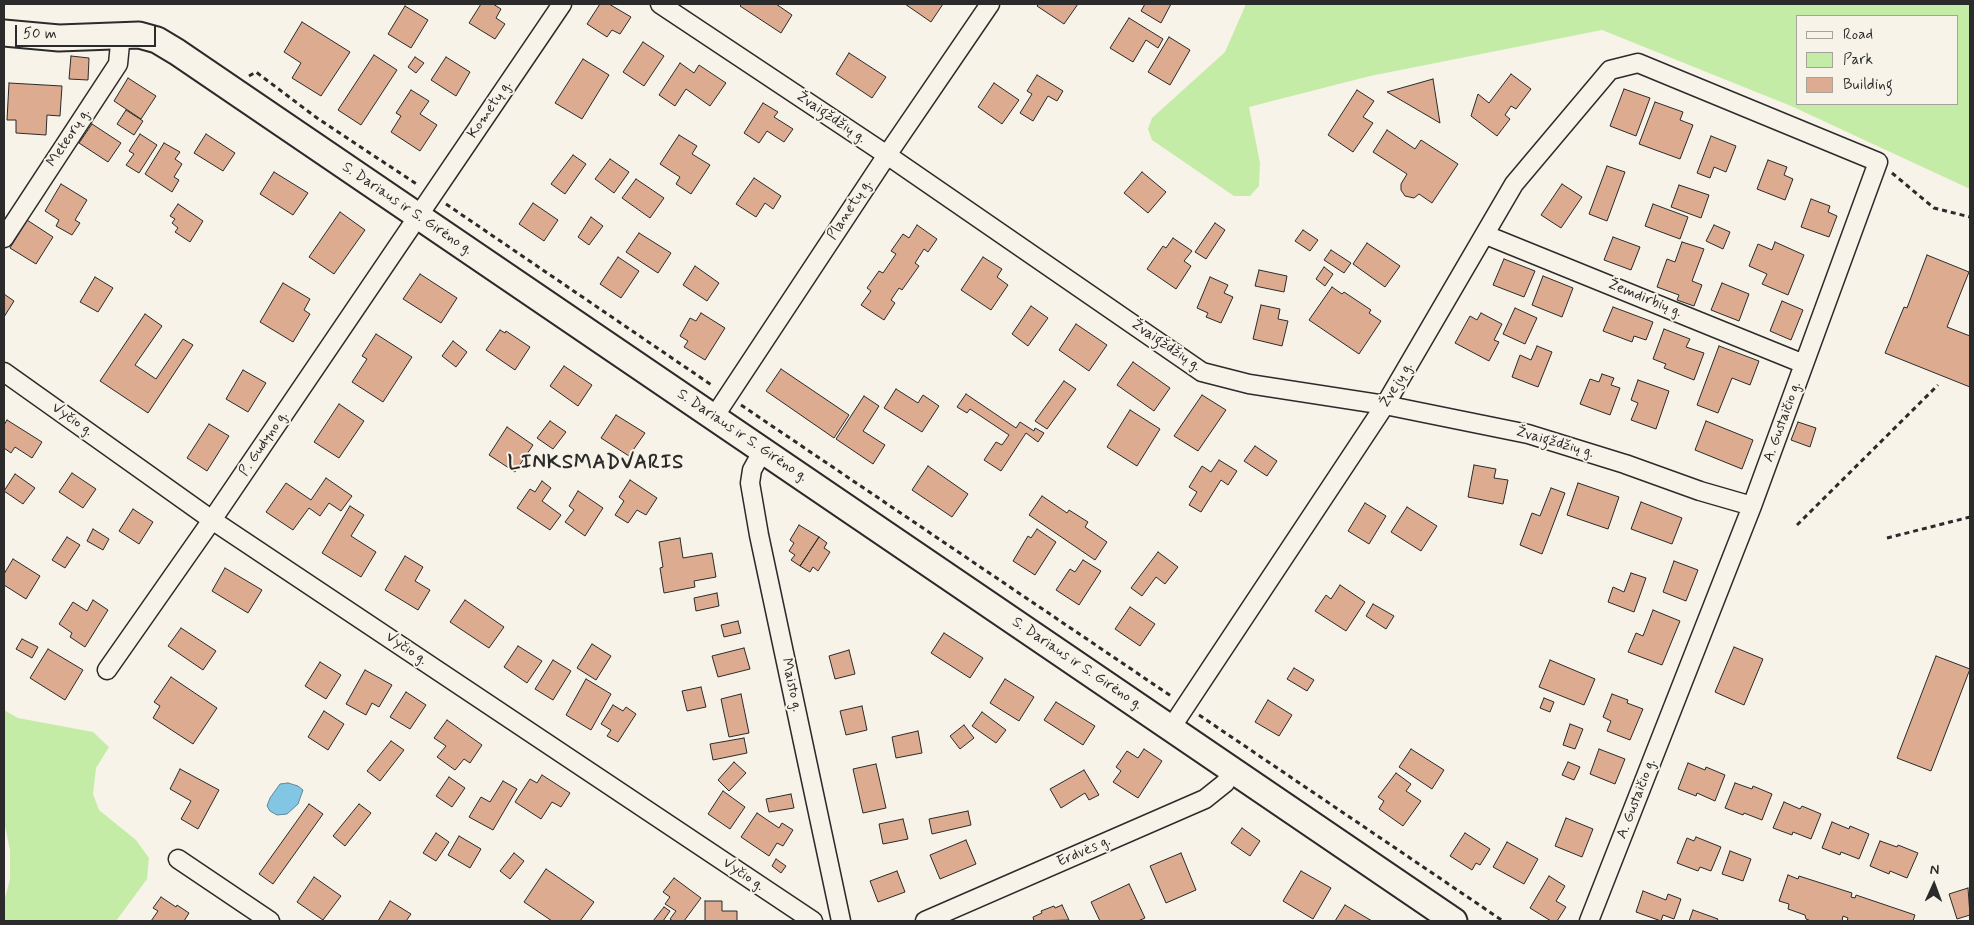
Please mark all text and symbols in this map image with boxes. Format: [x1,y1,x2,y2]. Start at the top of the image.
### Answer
scale bar [18,15,159,47]
legend [1796,15,1959,105]
text: 50 m [23,24,57,44]
text: Road [1843,25,1873,45]
text: Park [1843,50,1873,70]
text: Building [1843,75,1893,95]
street label: Kometų g. [464,78,516,142]
street label: Žvaigždžių g. [793,88,869,148]
street label: Meteorų g. [43,105,95,171]
street label: S. Dariaus ir S. Girėno g. [338,159,476,259]
street label: Planetų g. [824,176,876,244]
street label: Žemdirbių g. [1606,276,1684,322]
street label: Žvaigždžių g. [1128,316,1204,376]
street label: Žvejų g. [1377,359,1417,411]
street label: A. Gustaičio g. [1760,379,1806,465]
street label: S. Dariaus ir S. Girėno g. [673,386,811,486]
street label: Vyčio g. [48,399,96,441]
street label: P. Gudyno g. [236,408,292,480]
street label: Žvaigždžių g. [1514,423,1596,463]
district label: LINKSMADVARIS [509,452,683,476]
street label: S. Dariaus ir S. Girėno g. [1008,614,1146,714]
street label: Vyčio g. [382,628,430,670]
street label: Maisto g. [777,657,805,713]
street label: A. Gustaičio g. [1614,756,1660,842]
street label: Erdvės g. [1055,832,1113,872]
street label: Vyčio g. [719,854,767,896]
north arrow [1909,860,1959,910]
text: N [1930,861,1939,879]

